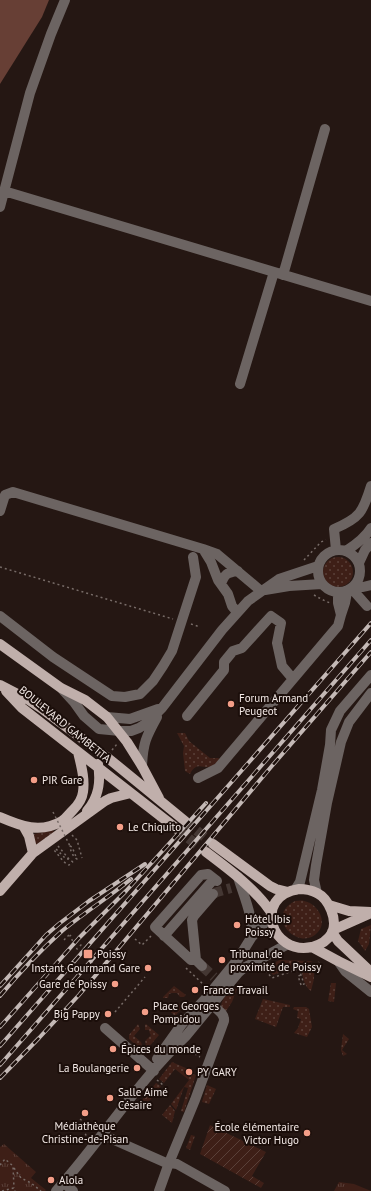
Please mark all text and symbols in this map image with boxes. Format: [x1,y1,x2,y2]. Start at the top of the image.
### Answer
street label: BOULEVARD GAMBETTA [16,683,114,766]
place label: Forum Armand Peugeot [239,691,308,718]
marker: Forum Armand Peugeot [226,699,236,709]
place label: PIR Gare [42,773,83,787]
marker: PIR Gare [29,775,39,785]
place label: Le Chiquito [128,820,181,834]
marker: Le Chiquito [115,822,125,832]
place label: Hôtel Ibis Poissy [245,912,291,939]
marker: Hôtel Ibis Poissy [232,920,242,930]
place label: Poissy [97,947,127,961]
place label: Tribunal de proximité de Poissy [230,947,322,974]
marker: Poissy [82,948,94,960]
marker: Tribunal de proximité de Poissy [217,955,227,965]
place label: Instant Gourmand Gare [31,961,140,975]
marker: Instant Gourmand Gare [143,963,153,973]
place label: Gare de Poissy [39,977,108,991]
marker: Gare de Poissy [110,979,120,989]
place label: France Travail [203,983,269,997]
marker: France Travail [190,985,200,995]
place label: Place Georges Pompidou [153,999,219,1026]
place label: Big Pappy [54,1007,101,1021]
marker: Place Georges Pompidou [140,1007,150,1017]
marker: Big Pappy [103,1009,113,1019]
place label: Épices du monde [121,1042,201,1056]
marker: Épices du monde [108,1044,118,1054]
place label: La Boulangerie [58,1061,129,1075]
marker: La Boulangerie [132,1063,142,1073]
place label: PY GARY [197,1065,238,1079]
marker: PY GARY [184,1067,194,1077]
place label: Salle Aimé Césaire [118,1085,168,1112]
marker: Salle Aimé Césaire [105,1093,115,1103]
marker: Médiathèque Christine-de-Pisan [80,1108,90,1118]
place label: Médiathèque Christine-de-Pisan [42,1119,128,1146]
place label: École élémentaire Victor Hugo [214,1120,299,1147]
marker: École élémentaire Victor Hugo [302,1128,312,1138]
place label: Alola [59,1173,83,1187]
marker: Alola [46,1175,56,1185]

